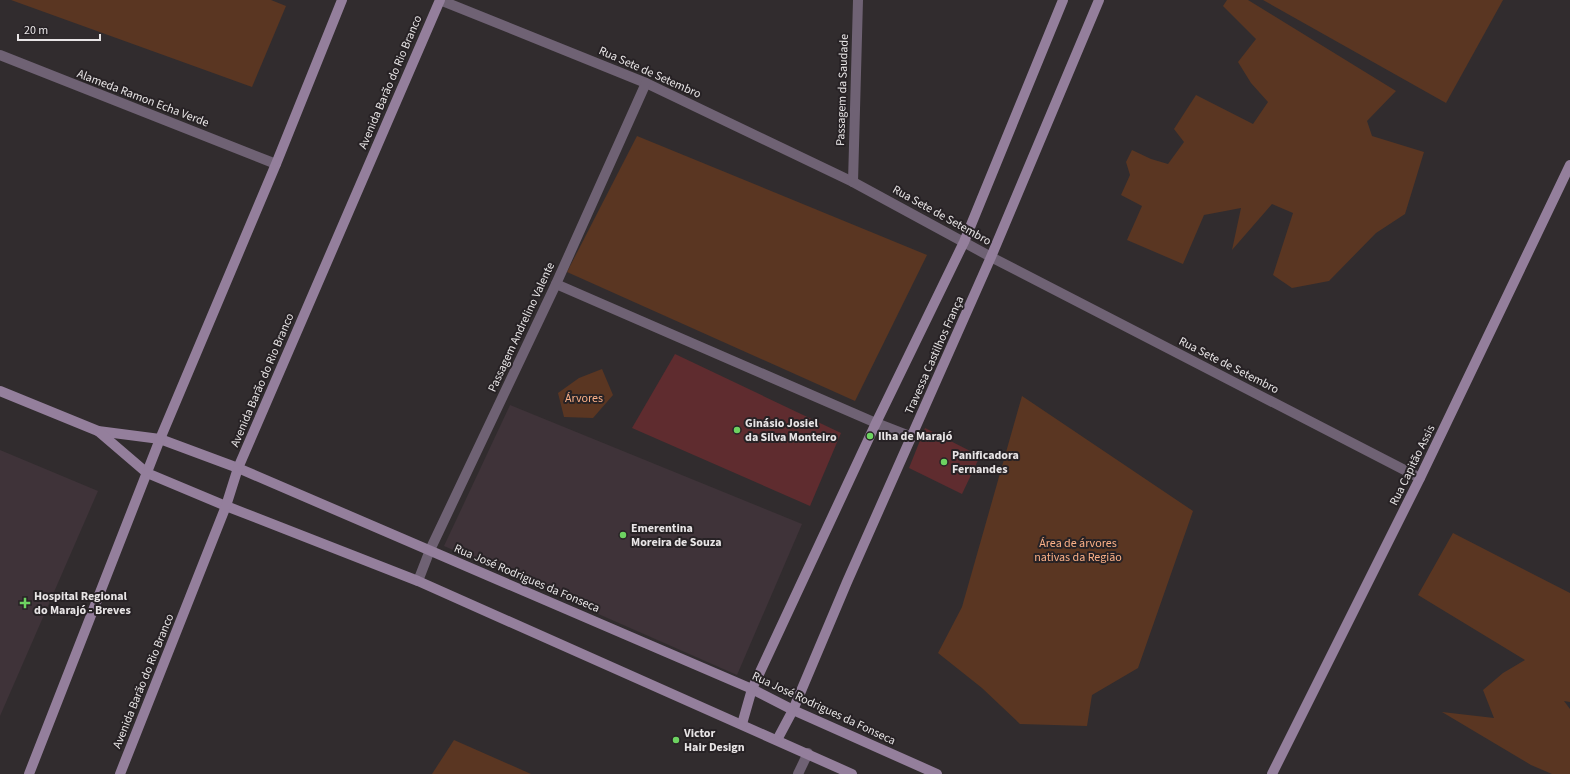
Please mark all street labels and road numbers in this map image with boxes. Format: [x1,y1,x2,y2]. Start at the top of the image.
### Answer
street label: Avenida Barão do Rio Branco [354,13,426,152]
street label: Passagem da Saudade [832,34,853,146]
street label: Rua Sete de Setembro [596,42,704,103]
street label: Alameda Ramon Echa Verde [74,65,211,132]
street label: Rua Sete de Setembro [889,181,994,250]
street label: Passagem Andrelino Valente [484,260,559,395]
street label: Travessa Castilhos França [901,293,968,417]
street label: Avenida Barão do Rio Branco [226,311,298,450]
street label: Rua Sete de Setembro [1176,333,1282,398]
street label: Rua Capitão Assis [1386,422,1439,508]
street label: Rua José Rodrigues da Fonseca [451,540,602,617]
street label: Avenida Barão do Rio Branco [109,611,178,751]
street label: Rua José Rodrigues da Fonseca [749,668,898,749]

